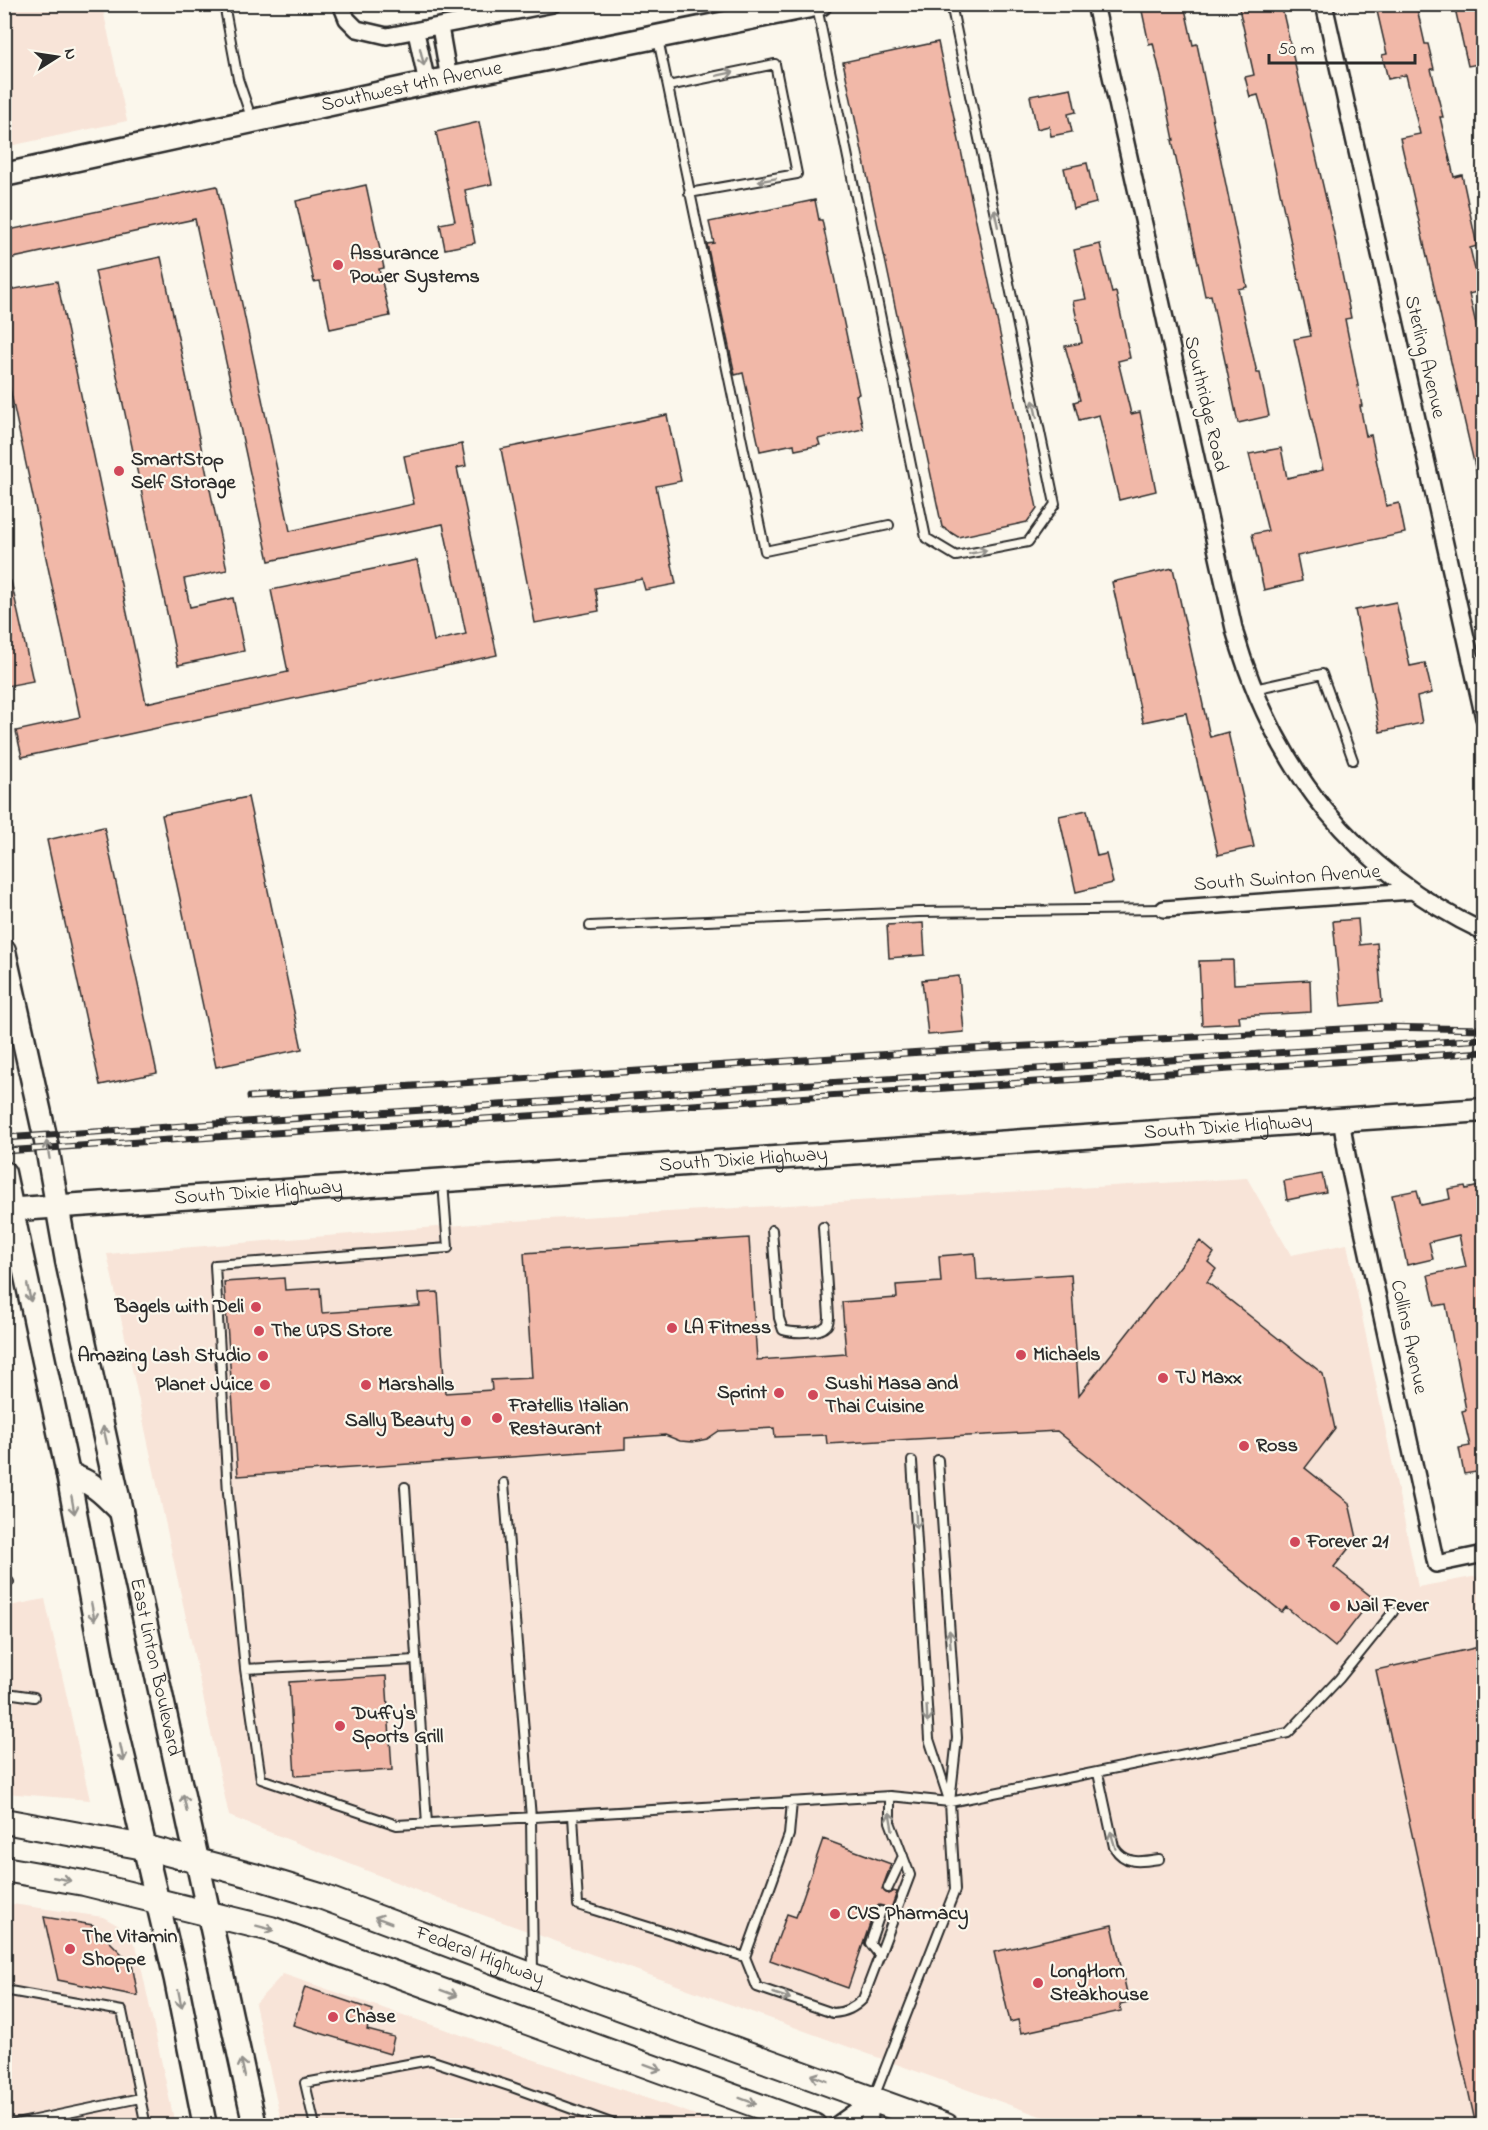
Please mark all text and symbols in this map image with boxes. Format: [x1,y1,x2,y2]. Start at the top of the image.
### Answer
north arrow [27,27,87,87]
scale bar [1269,27,1414,65]
text: 50 m [1278,37,1315,63]
text: N [57,47,83,62]
one-way arrow [416,48,428,67]
street label: Southwest 4th Avenue [318,54,505,120]
one-way arrow [715,68,734,79]
one-way arrow [757,175,777,186]
one-way arrow [989,208,1001,227]
place label: Assurance Power Systems [350,240,480,293]
marker: Assurance Power Systems [331,258,345,272]
street label: Sterling Avenue [1395,293,1452,422]
street label: Southridge Road [1174,333,1235,475]
one-way arrow [1029,399,1041,418]
place label: SmartStop Self Storage [131,446,236,499]
marker: SmartStop Self Storage [112,464,126,478]
one-way arrow [968,546,988,557]
street label: South Swinton Avenue [1193,858,1381,900]
street label: South Dixie Highway [1143,1107,1313,1147]
one-way arrow [42,1140,53,1160]
street label: South Dixie Highway [658,1140,828,1180]
street label: South Dixie Highway [173,1173,344,1213]
street label: Collins Avenue [1382,1277,1434,1397]
one-way arrow [24,1283,35,1302]
place label: Bagels with Deli [114,1293,244,1323]
marker: Bagels with Deli [249,1300,263,1314]
place label: LA Fitness [684,1314,771,1343]
place label: The UPS Store [271,1317,393,1346]
marker: LA Fitness [665,1321,679,1335]
marker: The UPS Store [252,1324,266,1338]
place label: Michaels [1033,1341,1100,1370]
place label: Amazing Lash Studio [77,1342,251,1372]
marker: Michaels [1014,1348,1028,1362]
marker: Amazing Lash Studio [256,1349,270,1363]
place label: TJ Maxx [1175,1364,1242,1393]
place label: Sushi Masa and Thai Cuisine [825,1370,959,1422]
place label: Planet Juice [155,1371,254,1400]
place label: Marshalls [378,1371,455,1400]
marker: TJ Maxx [1156,1371,1170,1385]
marker: Planet Juice [258,1378,272,1392]
marker: Marshalls [359,1378,373,1392]
place label: Sprint [717,1379,767,1408]
marker: Sprint [772,1386,786,1400]
marker: Sushi Masa and Thai Cuisine [806,1388,820,1402]
place label: Fratellis Italian Restaurant [508,1392,629,1444]
place label: Sally Beauty [345,1407,454,1437]
marker: Fratellis Italian Restaurant [490,1411,504,1425]
marker: Sally Beauty [459,1414,473,1428]
one-way arrow [98,1426,110,1445]
place label: Ross [1256,1432,1298,1461]
marker: Ross [1237,1439,1251,1453]
one-way arrow [68,1494,79,1514]
one-way arrow [910,1509,921,1529]
place label: Forever 21 [1306,1528,1389,1557]
marker: Forever 21 [1288,1535,1302,1549]
street label: East Linton Boulevard [122,1575,188,1759]
place label: Nail Fever [1347,1592,1429,1621]
marker: Nail Fever [1328,1599,1342,1613]
one-way arrow [88,1602,99,1622]
one-way arrow [945,1629,956,1649]
place label: Duffy's Sports Grill [351,1700,443,1752]
one-way arrow [922,1704,933,1724]
marker: Duffy's Sports Grill [333,1719,347,1733]
one-way arrow [117,1743,128,1762]
one-way arrow [178,1794,190,1813]
one-way arrow [886,1812,897,1831]
one-way arrow [1107,1831,1118,1850]
one-way arrow [52,1874,71,1885]
place label: CVS Pharmacy [847,1900,968,1930]
marker: CVS Pharmacy [828,1907,842,1921]
one-way arrow [374,1913,393,1924]
street label: Federal Highway [410,1918,548,1993]
one-way arrow [256,1922,275,1934]
place label: The Vitamin Shoppe [82,1923,178,1975]
marker: The Vitamin Shoppe [63,1942,77,1956]
place label: LongHorn Steakhouse [1050,1958,1150,2010]
marker: LongHorn Steakhouse [1031,1976,1045,1990]
one-way arrow [439,1988,458,1999]
one-way arrow [174,1989,186,2008]
one-way arrow [772,1991,790,2002]
place label: Chase [345,2003,396,2032]
marker: Chase [326,2010,340,2024]
one-way arrow [237,2059,248,2079]
one-way arrow [643,2062,662,2073]
one-way arrow [810,2072,828,2083]
one-way arrow [738,2097,757,2108]

